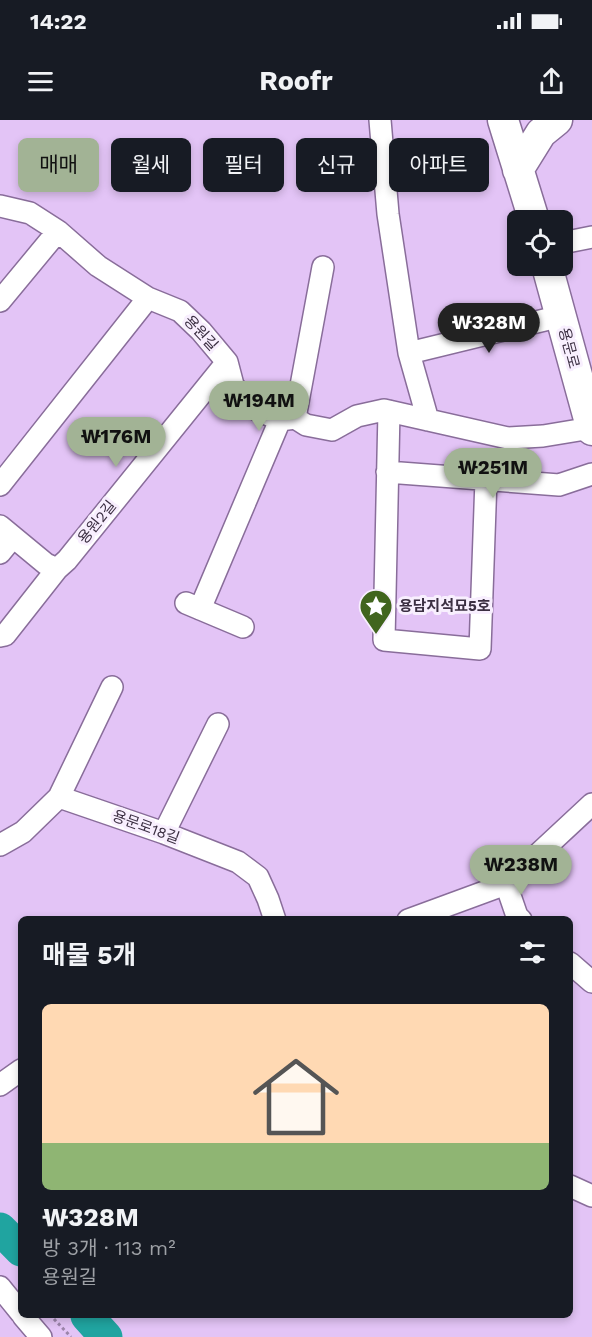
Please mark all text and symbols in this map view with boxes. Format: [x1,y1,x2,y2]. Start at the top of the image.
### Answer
text: 14:22 [30,9,87,34]
icon: menu [24,65,57,98]
text: Roofr [259,65,333,97]
icon: share [535,65,568,98]
chip: 매매 [18,138,99,192]
chip: 월세 [111,138,191,192]
chip: 필터 [203,138,284,192]
chip: 신규 [296,138,377,192]
chip: 아파트 [389,138,489,192]
map controls [507,210,573,276]
button: locate [507,210,573,276]
pin: ₩328M [447,303,531,354]
text: ₩328M [452,310,526,334]
street label: 용원길 [180,312,222,354]
street label: 용문로 [555,326,583,370]
pin: ₩194M [217,381,301,432]
text: ₩194M [223,388,295,412]
pin: ₩176M [74,417,158,468]
text: ₩176M [81,424,151,448]
pin: ₩251M [451,448,535,499]
text: ₩251M [458,455,528,479]
street label: 용원2길 [74,497,120,547]
place icon: 용담지석묘5호 [358,588,394,635]
place label: 용담지석묘5호 [399,597,491,615]
street label: 용문로18길 [110,807,182,847]
pin: ₩238M [479,845,563,896]
text: ₩238M [484,852,558,876]
icon: filters [516,936,549,969]
text: 매물 5개 [42,940,136,970]
icon: home [242,1043,350,1151]
text: ₩328M [42,1202,139,1232]
text: 방 3개 · 113 m² [42,1236,175,1260]
text: 용원길 [42,1265,97,1289]

